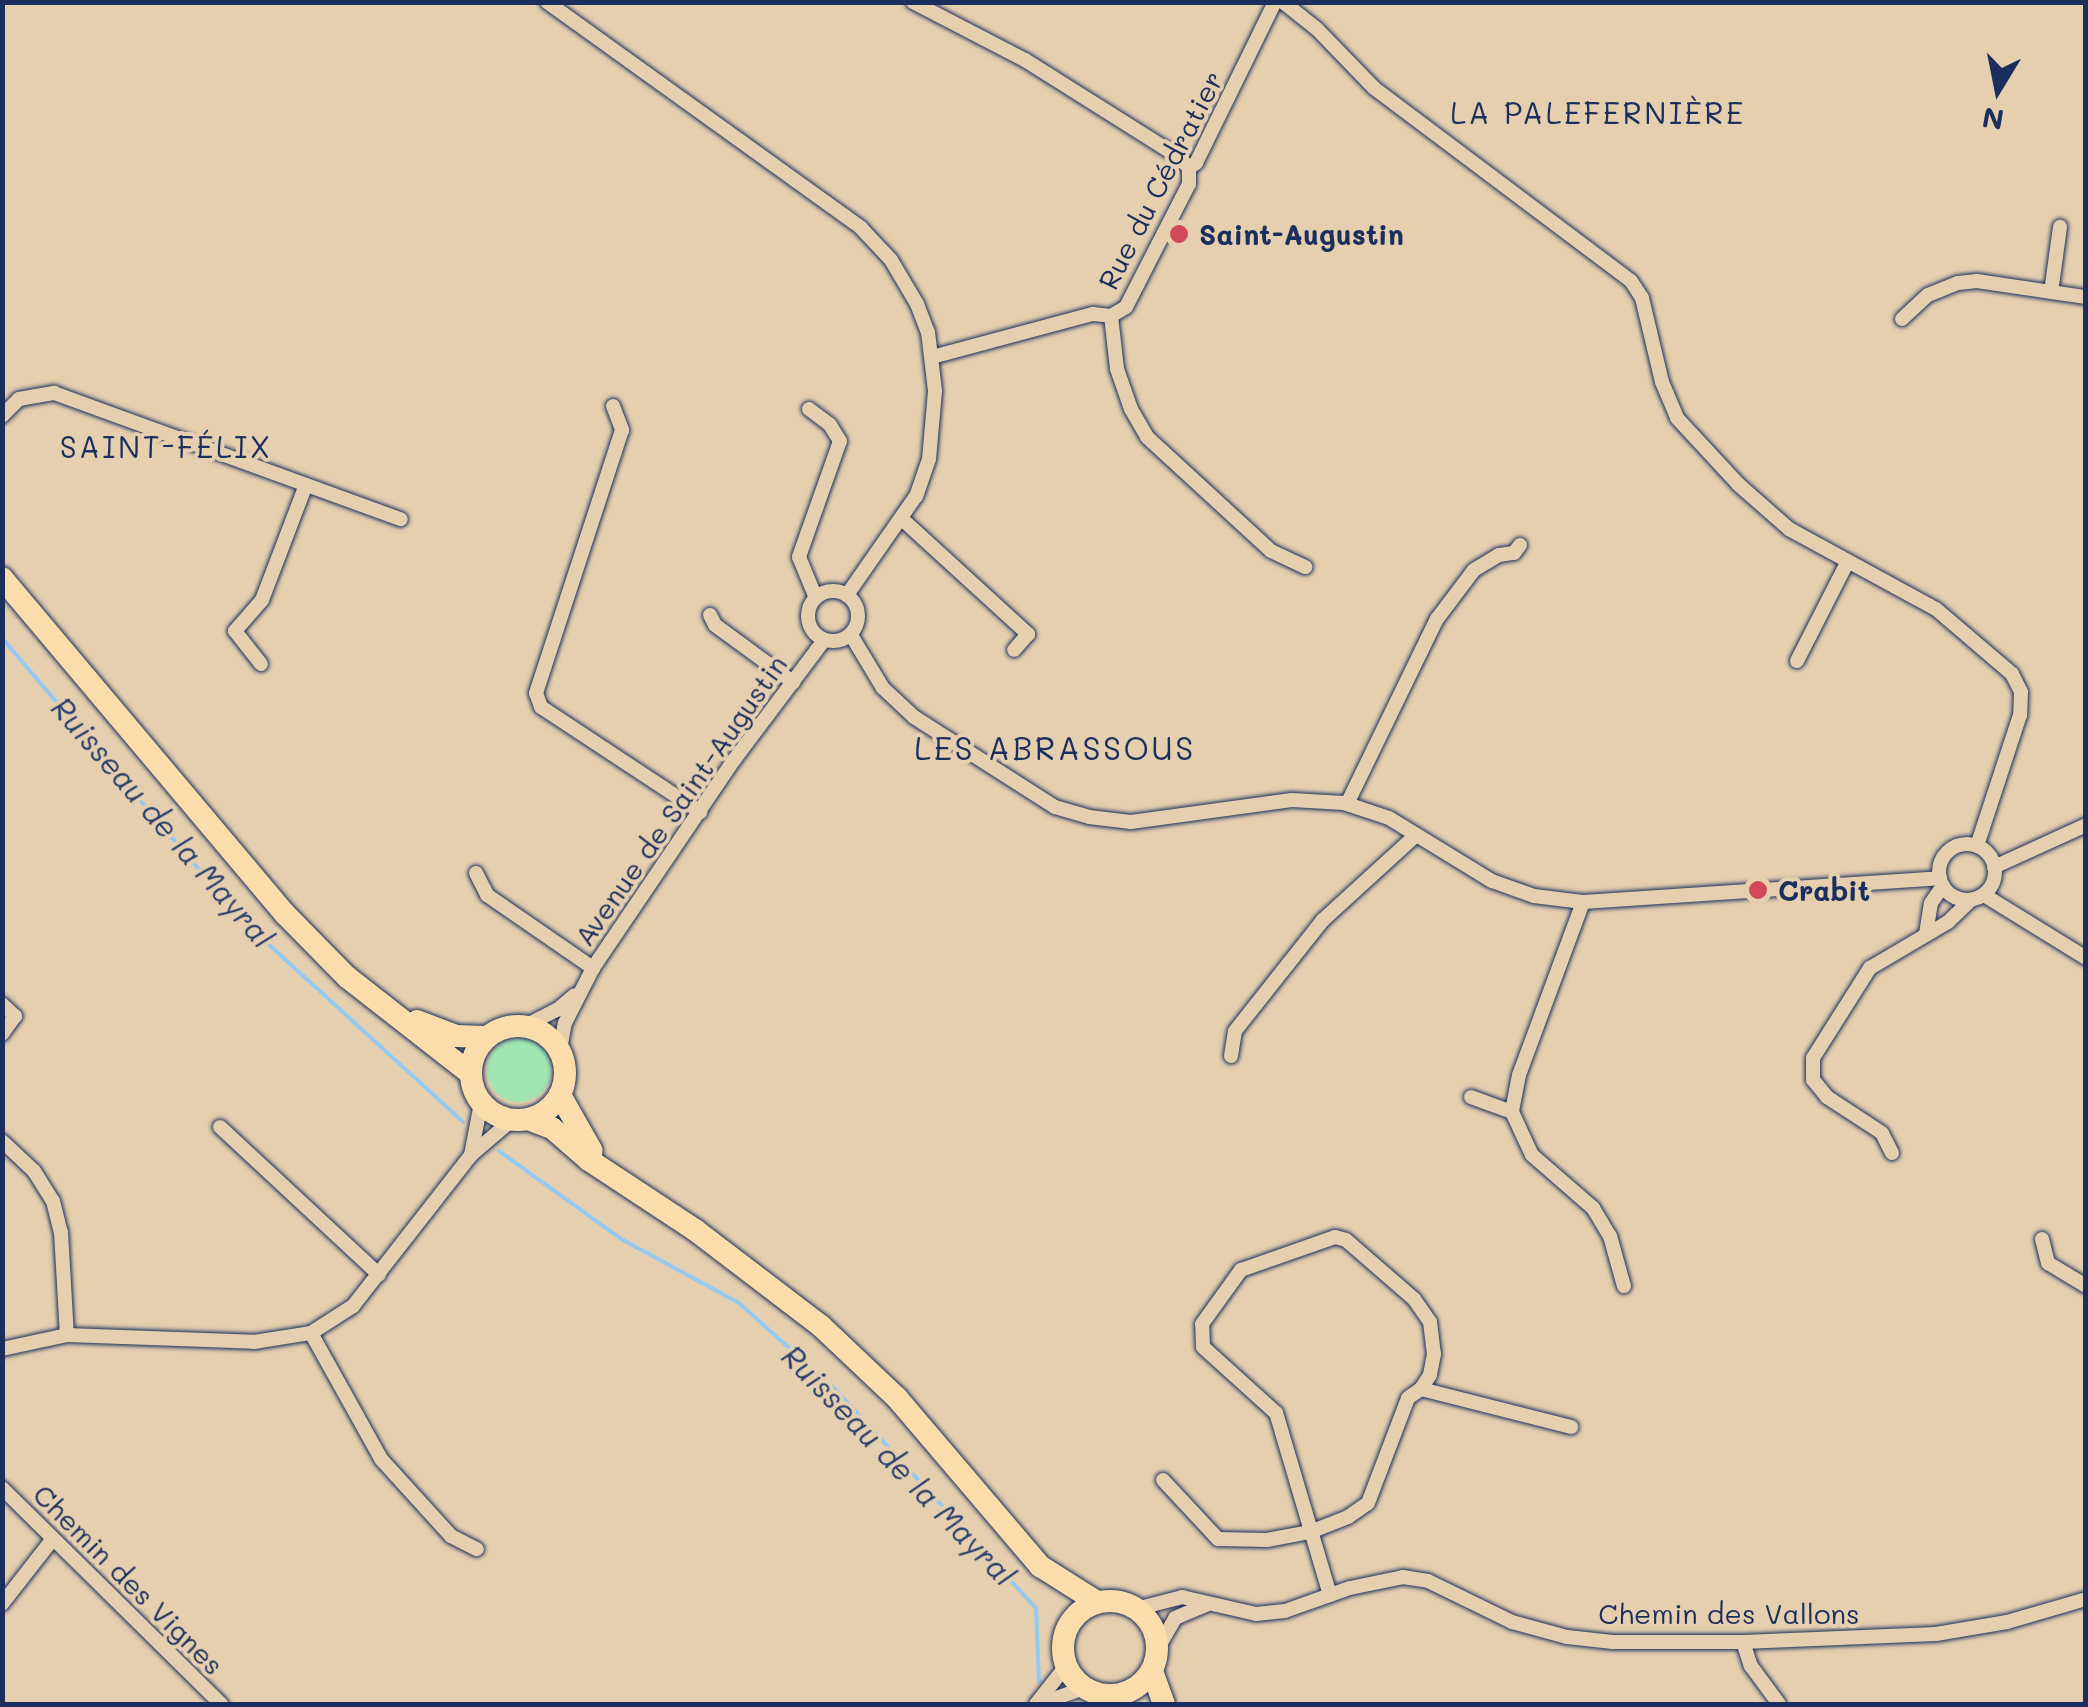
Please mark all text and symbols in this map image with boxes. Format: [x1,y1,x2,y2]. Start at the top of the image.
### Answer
north arrow [1948,40,2048,140]
street label: Rue du Cédratier [1090,65,1230,295]
district label: LA PALEFERNIÈRE [1450,94,1746,130]
text: N [1979,100,2006,139]
place label: Saint-Augustin [1199,217,1404,251]
marker: Saint-Augustin [1168,223,1190,245]
district label: SAINT-FÉLIX [60,428,272,464]
street label: Avenue de Saint-Augustin [567,648,793,952]
water label: Ruisseau de la Mayral [45,690,281,954]
district label: LES ABRASSOUS [914,728,1196,766]
place label: Crabit [1778,873,1870,907]
marker: Crabit [1747,879,1769,901]
water label: Ruisseau de la Mayral [775,1337,1023,1593]
street label: Chemin des Vignes [27,1477,231,1681]
street label: Chemin des Vallons [1598,1596,1860,1630]

